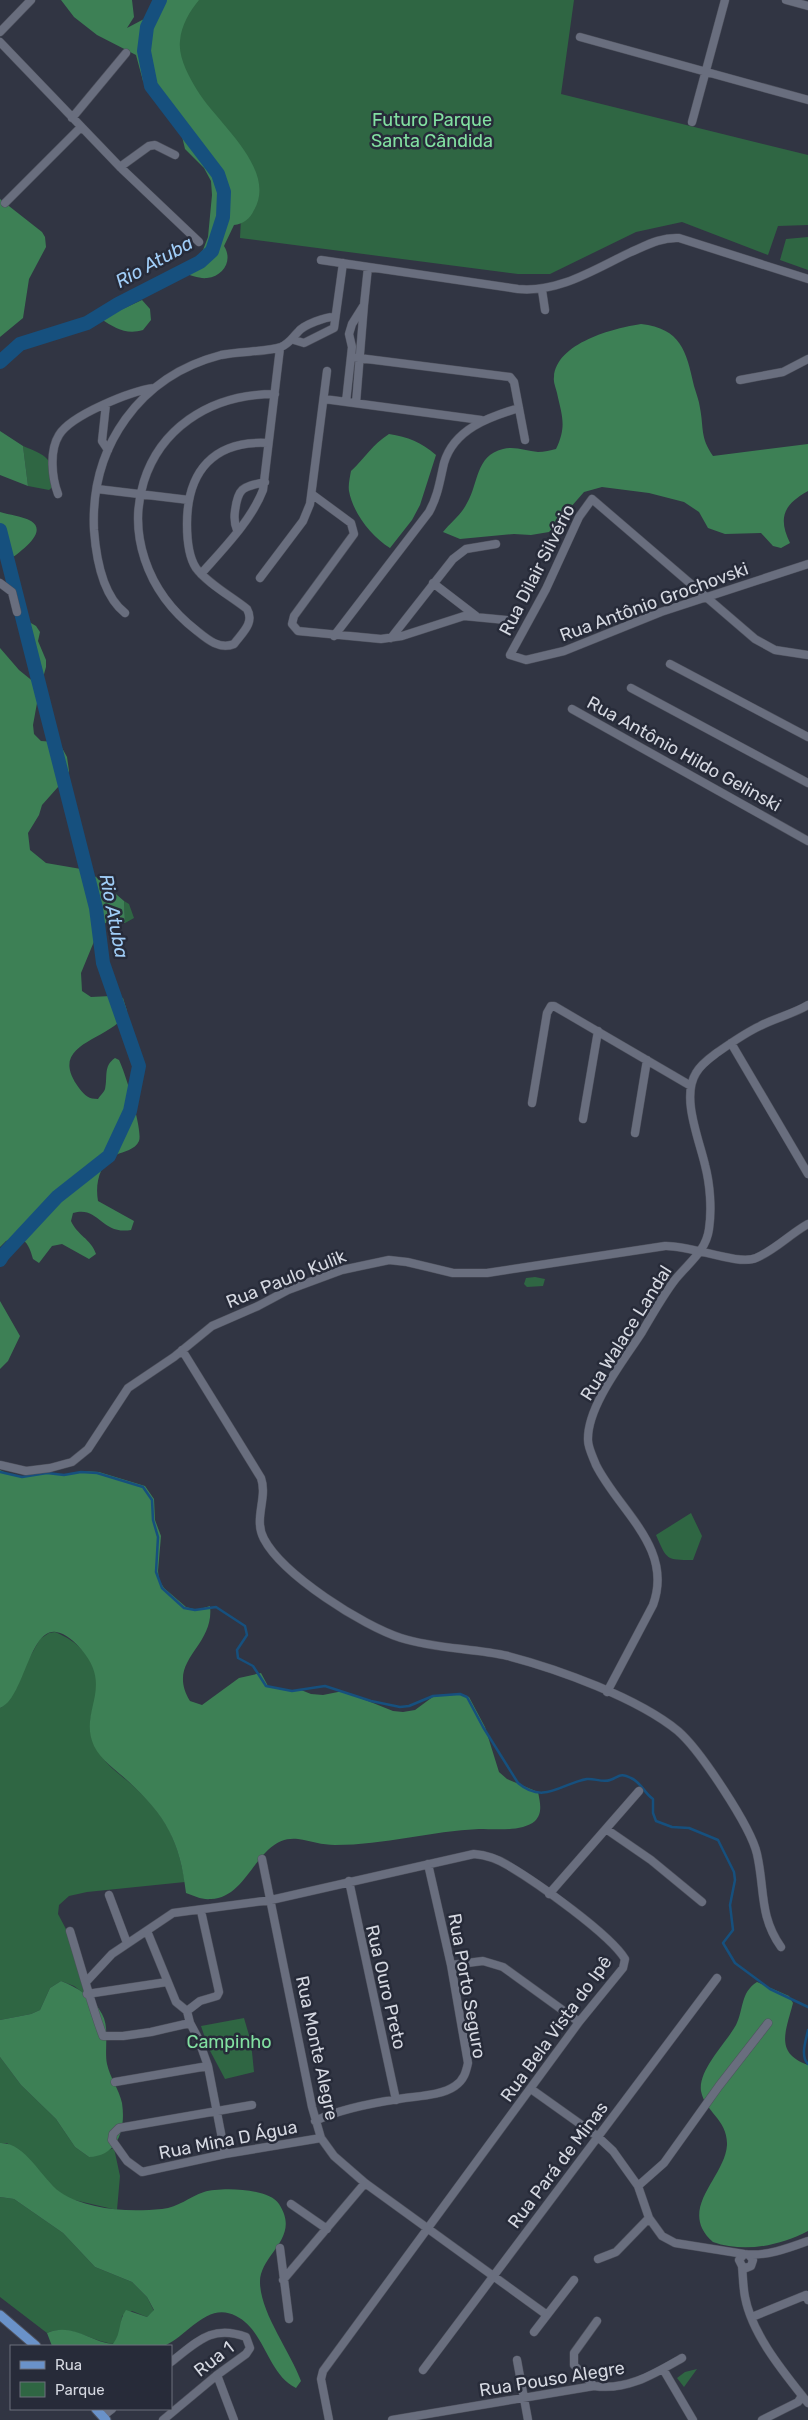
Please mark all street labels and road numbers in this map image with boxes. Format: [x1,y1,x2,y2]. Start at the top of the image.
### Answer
street label: Rua Dilair Silvério [494,501,580,639]
street label: Rua Antônio Grochovski [557,558,751,646]
street label: Rua Antônio Hildo Gelinski [583,691,785,817]
street label: Rua Paulo Kulik [223,1245,350,1313]
street label: Rua Walace Landal [576,1261,676,1405]
street label: Rua Porto Seguro [443,1912,491,2060]
street label: Rua Ouro Preto [361,1923,411,2051]
street label: Rua Bela Vista do Ipê [496,1952,616,2106]
street label: Rua Monte Alegre [291,1974,343,2122]
street label: Rua Pará de Minas [503,2097,613,2233]
street label: Rua Mina D Água [157,2116,299,2164]
street label: Rua 1 [190,2337,238,2381]
street label: Rua Pouso Alegre [478,2357,626,2401]

